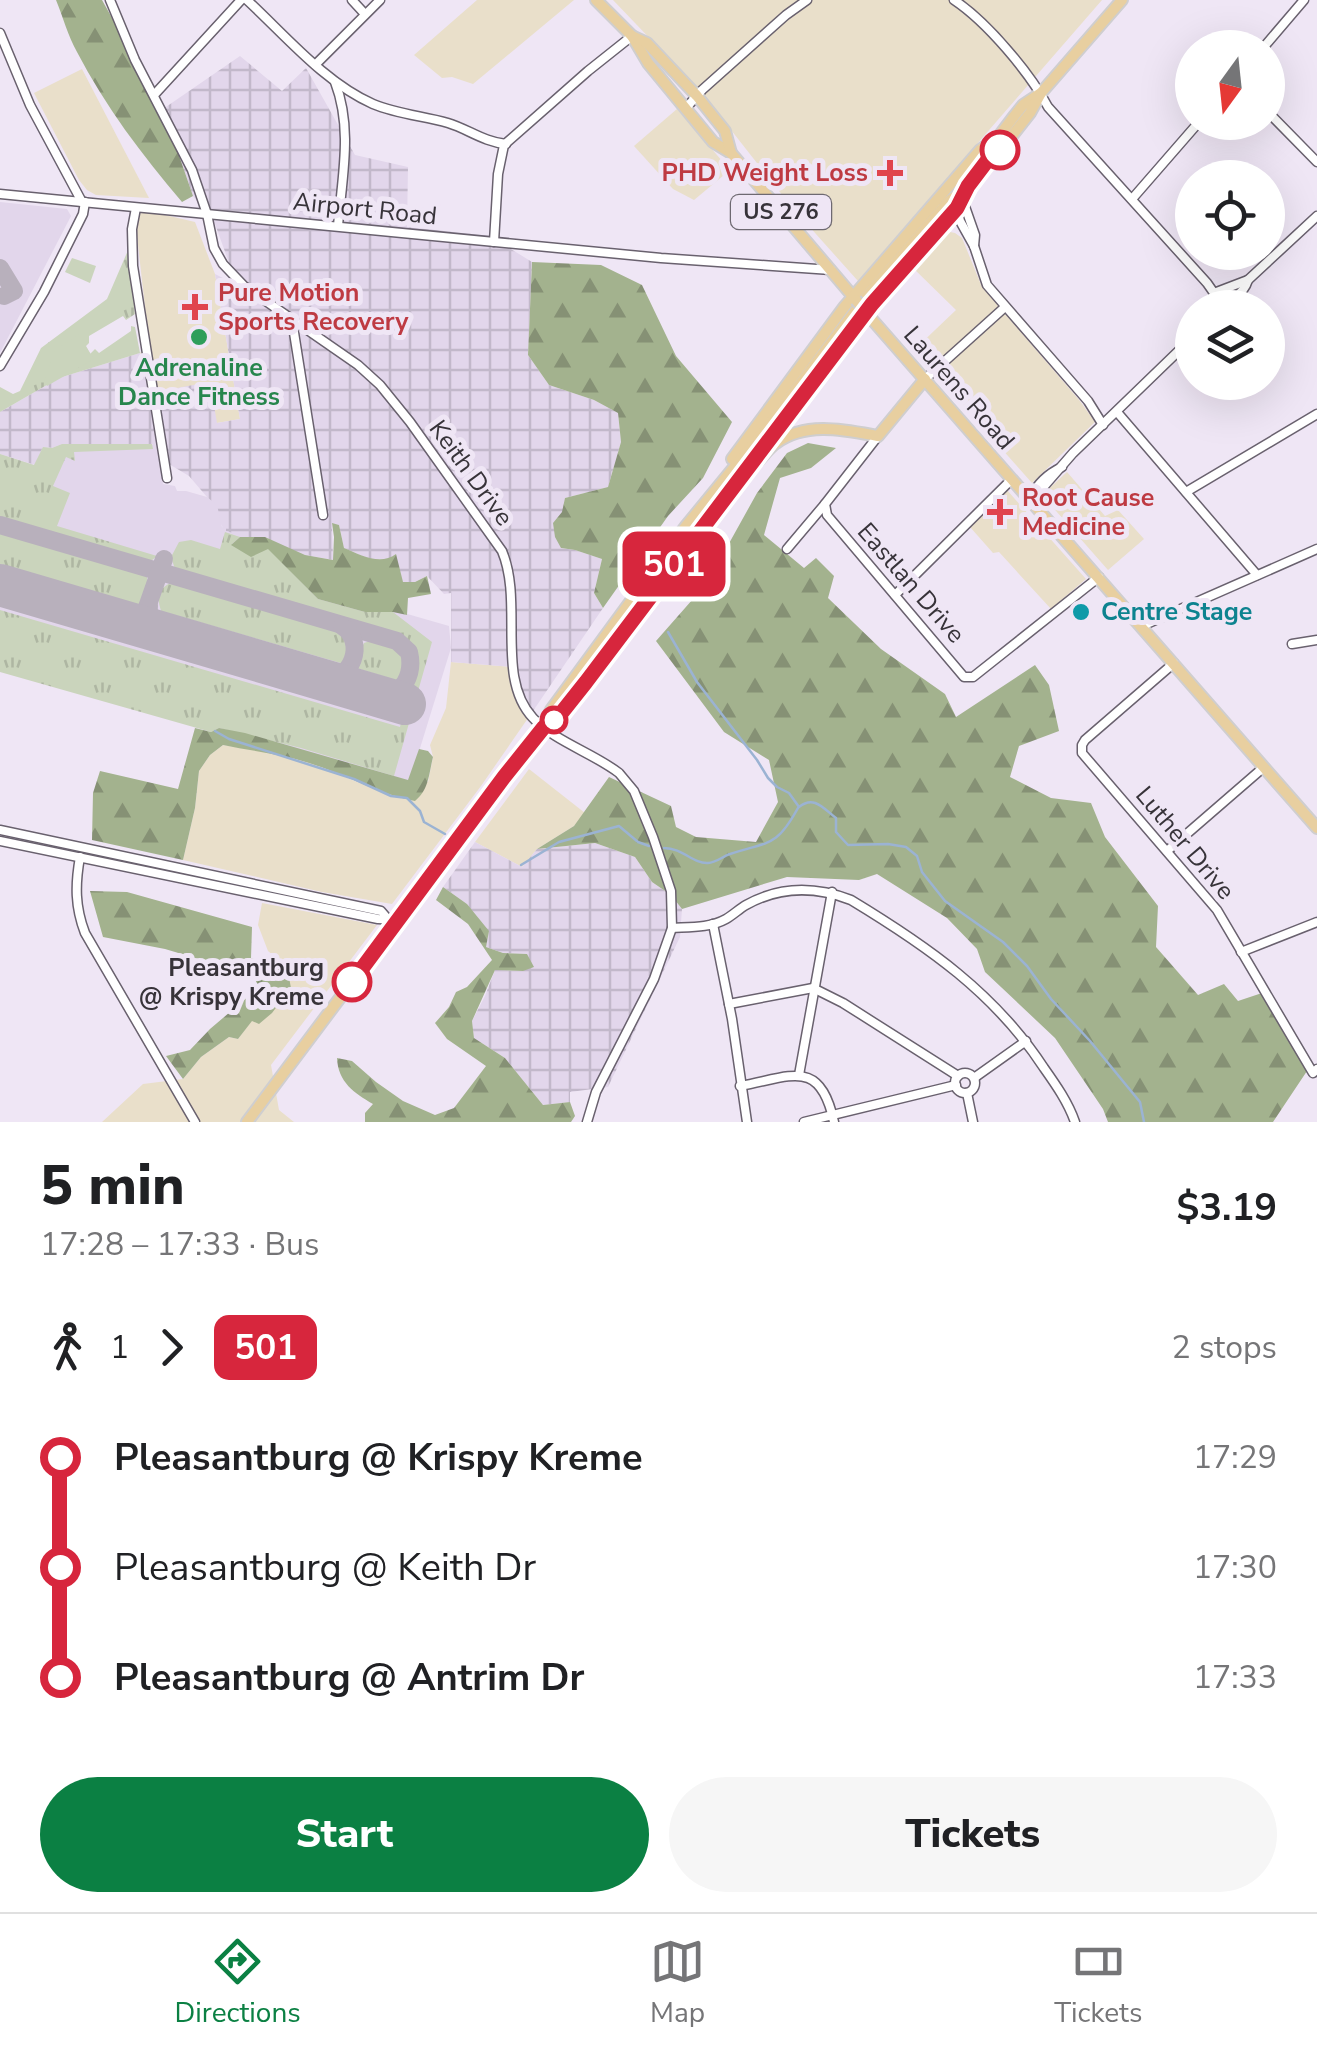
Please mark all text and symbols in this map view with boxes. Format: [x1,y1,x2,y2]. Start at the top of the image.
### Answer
north arrow [1175,30,1285,140]
map controls [1175,30,1285,400]
unlabelled marker [981,131,1019,169]
place label: PHD Weight Loss [662,156,868,190]
marker: PHD Weight Loss [877,160,903,186]
button: locate [1175,160,1285,270]
street label: Airport Road [291,185,439,233]
road number: US 276 [731,195,831,229]
place label: Pure Motion Sports Recovery [218,276,409,339]
button: layers [1175,290,1285,400]
marker: Pure Motion Sports Recovery [182,294,208,320]
street label: Laurens Road [896,319,1022,457]
marker: Adrenaline Dance Fitness [188,326,210,348]
place label: Adrenaline Dance Fitness [118,351,280,414]
street label: Keith Drive [421,413,521,533]
place label: Root Cause Medicine [1022,481,1154,544]
marker: Root Cause Medicine [987,499,1013,525]
street label: Eastlan Drive [849,516,973,650]
line badge: 501 [616,532,732,596]
text: 501 [642,541,706,588]
place label: Centre Stage [1101,595,1252,629]
marker: Centre Stage [1070,601,1092,623]
unlabelled marker [541,707,567,733]
street label: Luther Drive [1128,779,1242,907]
place label: Pleasantburg @ Krispy Kreme [139,951,324,1014]
marker: Pleasantburg @ Krispy Kreme [333,963,371,1001]
text: 5 min [40,1148,185,1223]
text: $3.19 [1176,1182,1277,1233]
text: 17:28 – 17:33 · Bus [40,1223,319,1266]
icon: walk [40,1320,95,1375]
icon: forward [144,1320,199,1375]
text: 501 [234,1324,297,1371]
text: 1 [110,1326,129,1369]
text: 2 stops [1171,1326,1277,1369]
text: Pleasantburg @ Krispy Kreme [114,1432,643,1483]
text: 17:29 [1193,1436,1277,1479]
text: Pleasantburg @ Keith Dr [114,1542,536,1593]
text: 17:30 [1193,1546,1277,1589]
text: Pleasantburg @ Antrim Dr [114,1652,584,1703]
text: 17:33 [1193,1656,1277,1699]
button: Start [40,1777,649,1892]
button: Tickets [669,1777,1277,1892]
tab: Directions [175,1934,301,2032]
tab: Map [650,1934,705,2032]
tab: Tickets [1054,1934,1142,2032]

